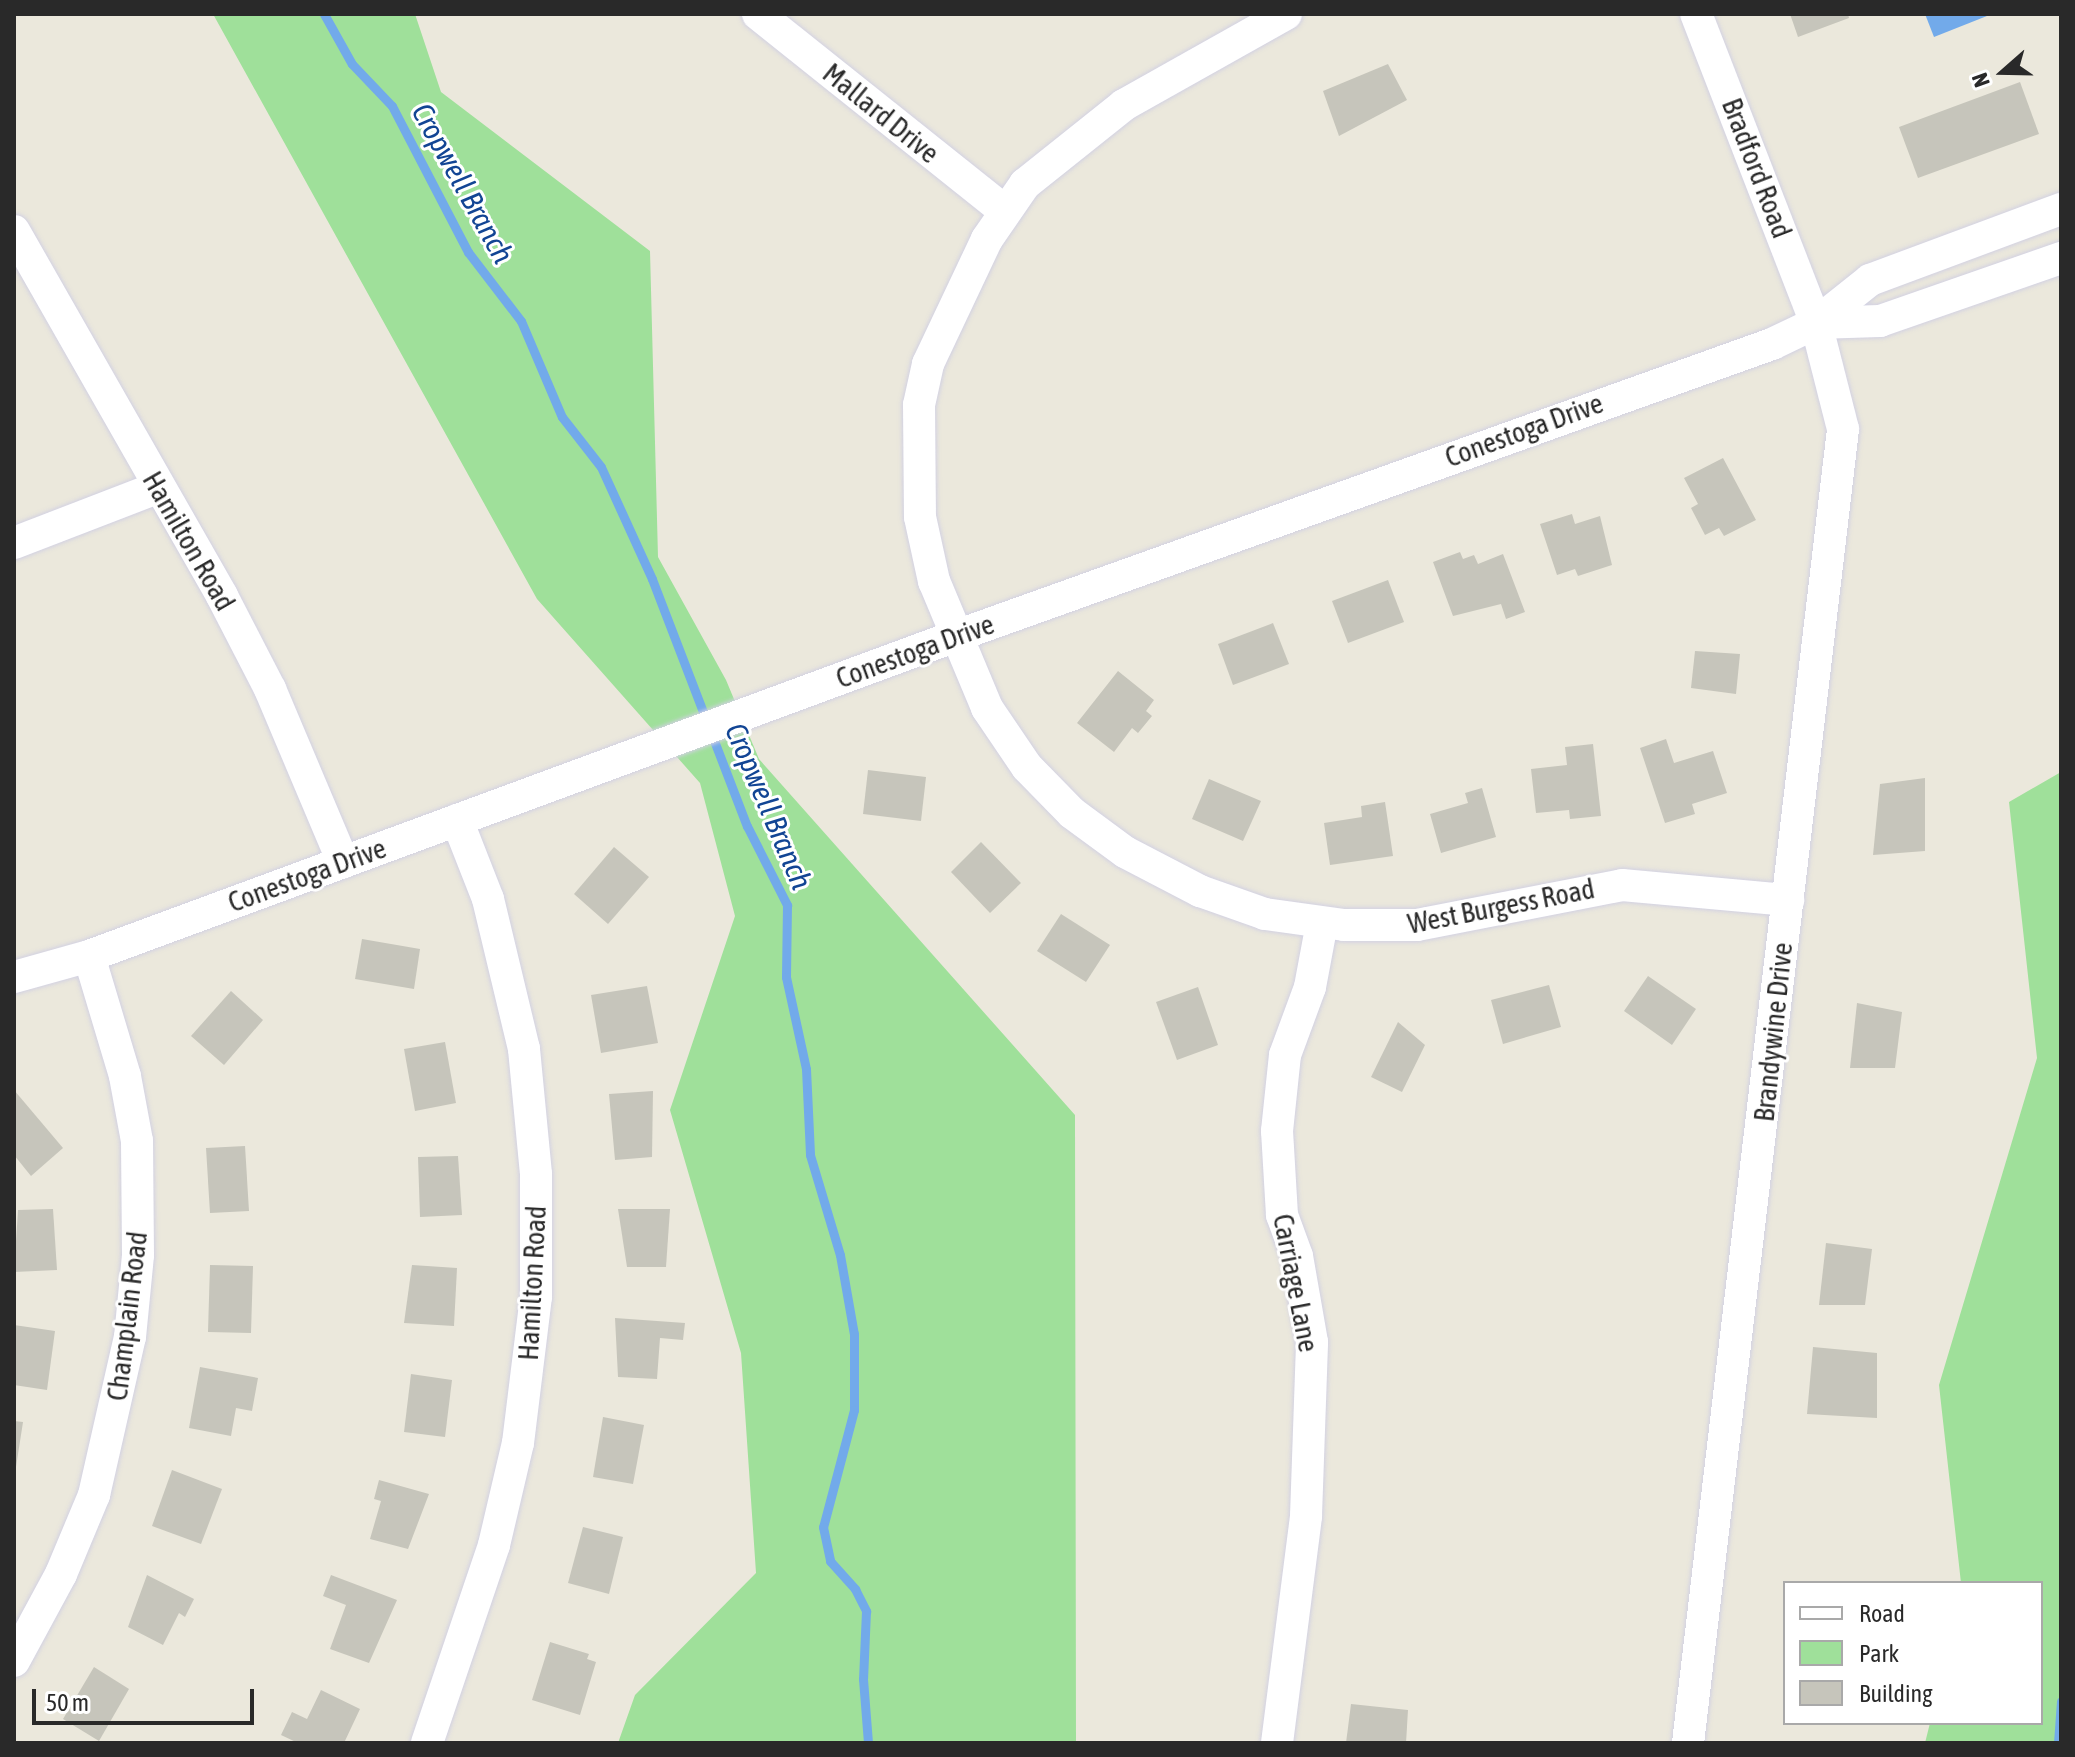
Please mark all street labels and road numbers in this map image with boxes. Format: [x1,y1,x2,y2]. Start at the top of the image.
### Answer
street label: Mallard Drive [816,56,946,170]
street label: Bradford Road [1715,93,1799,243]
street label: Conestoga Drive [1440,386,1608,474]
street label: Hamilton Road [136,465,242,617]
street label: Conestoga Drive [831,607,999,695]
street label: Conestoga Drive [223,831,391,919]
street label: West Burgess Road [1405,871,1597,941]
street label: Brandywine Drive [1747,941,1799,1123]
street label: Hamilton Road [511,1205,553,1361]
street label: Carriage Lane [1266,1211,1326,1355]
street label: Champlain Road [100,1229,154,1403]

